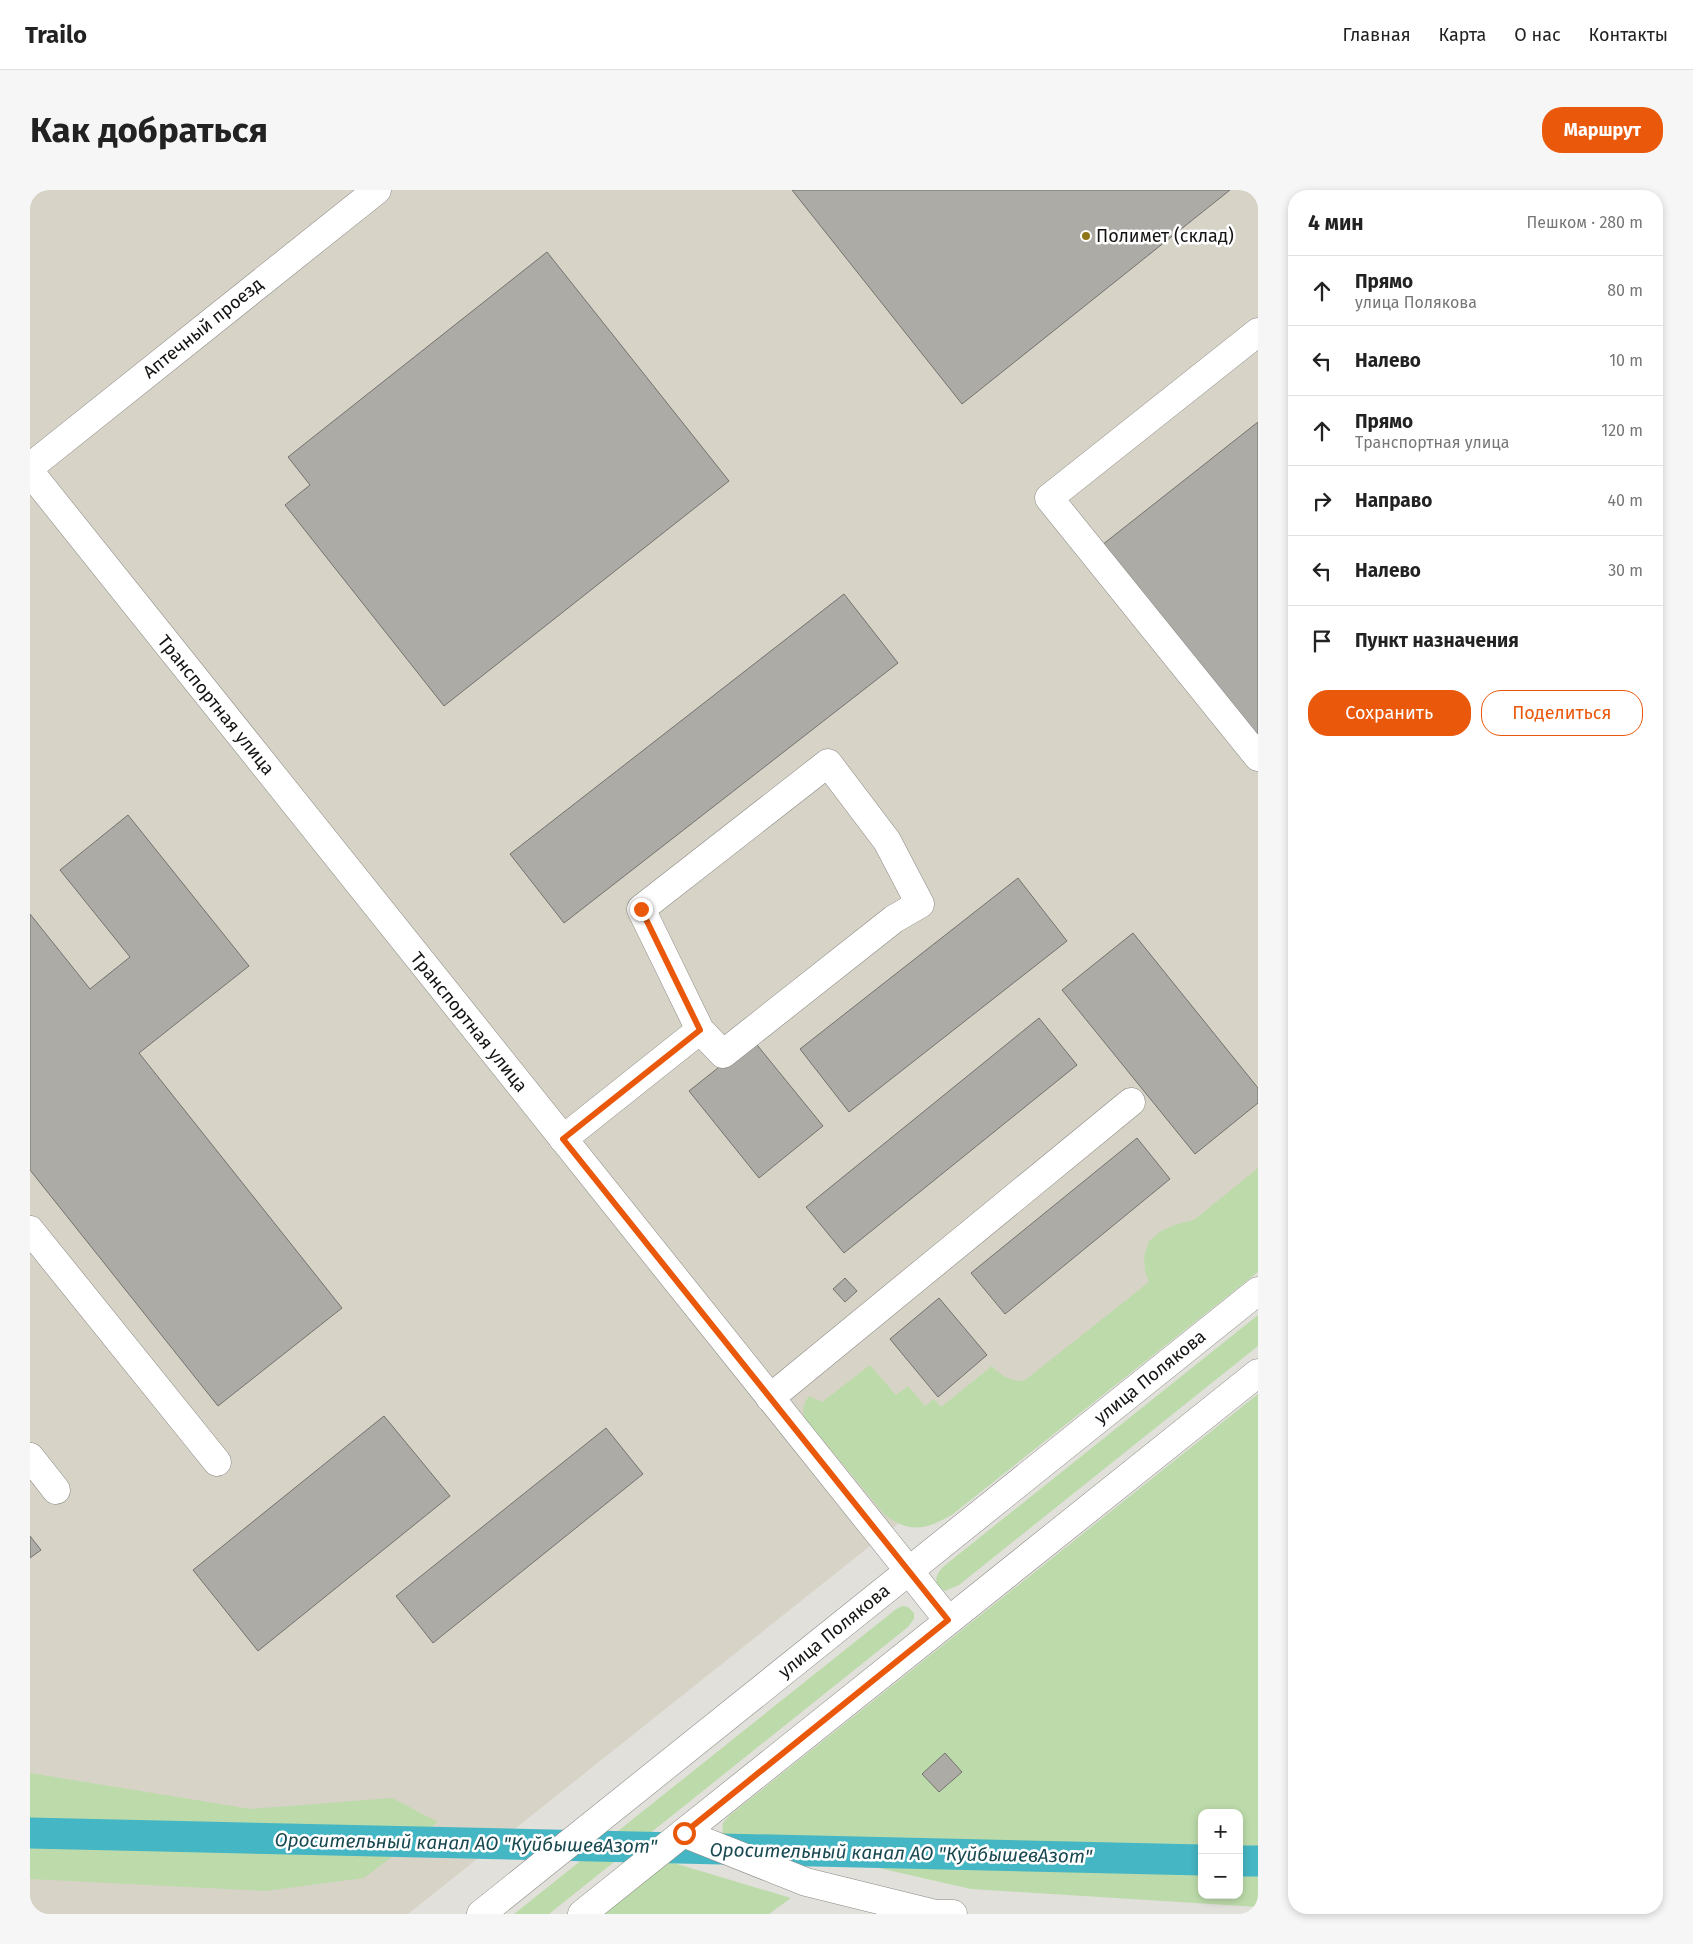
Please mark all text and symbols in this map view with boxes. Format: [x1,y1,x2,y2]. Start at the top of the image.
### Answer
text: Trailo [25,21,87,49]
text: Главная [1343,24,1411,46]
text: Карта [1439,24,1486,46]
text: О нас [1514,24,1561,46]
text: Контакты [1589,24,1668,46]
button: Маршрут [1542,107,1663,153]
text: Как добраться [30,109,268,151]
text: 4 мин [1308,210,1364,236]
text: Пешком · 280 m [1527,213,1643,232]
place label: Полимет (склад) [1096,225,1234,247]
marker: Полимет (склад) [1080,230,1092,242]
text: Прямо [1355,270,1413,293]
street label: Аптечный проезд [139,273,267,383]
icon: ahead [1308,277,1336,305]
text: 80 m [1607,281,1643,300]
text: улица Полякова [1355,293,1477,312]
icon: left [1308,347,1336,375]
text: Налево [1355,349,1421,372]
text: 10 m [1609,351,1643,370]
text: Прямо [1355,410,1413,433]
icon: ahead [1308,417,1336,445]
text: 120 m [1601,421,1643,440]
text: Транспортная улица [1355,433,1509,452]
icon: right [1308,487,1336,515]
text: Направо [1355,489,1432,512]
text: 40 m [1608,491,1643,510]
icon: left [1308,557,1336,585]
text: Налево [1355,559,1421,582]
text: 30 m [1608,561,1643,580]
icon: arrive [1308,627,1336,655]
text: Пункт назначения [1355,629,1519,652]
street label: Транспортная улица [153,631,279,779]
button: Сохранить [1308,690,1471,736]
button: Поделиться [1481,690,1643,736]
route end [630,898,653,921]
street label: Транспортная улица [406,948,532,1096]
street label: улица Полякова [1090,1325,1210,1429]
street label: улица Полякова [774,1579,894,1683]
map controls [1198,1809,1243,1899]
button: + [1198,1809,1243,1854]
route start [673,1822,696,1845]
water label: Оросительный канал АО "КуйбышевАзот" [274,1828,658,1858]
water label: Оросительный канал АО "КуйбышевАзот" [709,1838,1093,1868]
button: − [1198,1854,1243,1899]

